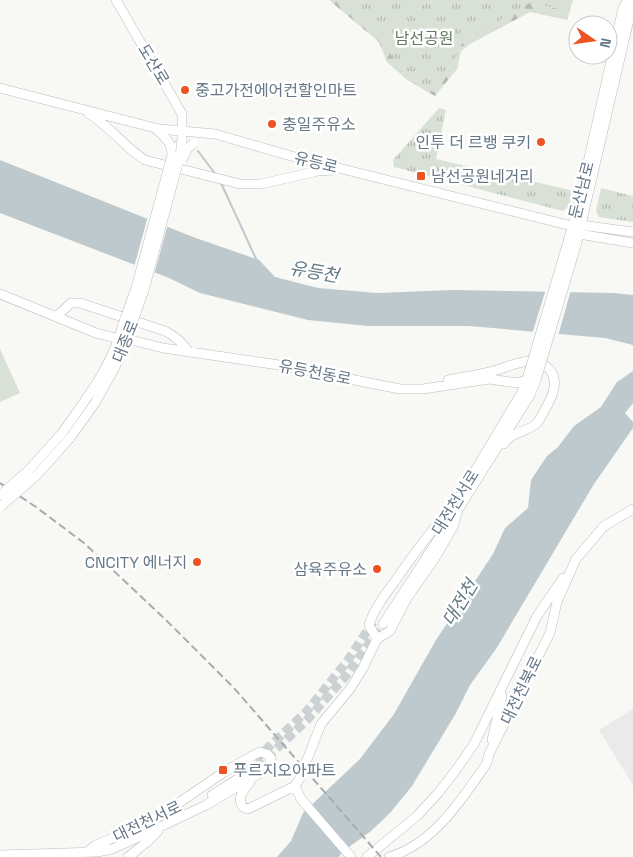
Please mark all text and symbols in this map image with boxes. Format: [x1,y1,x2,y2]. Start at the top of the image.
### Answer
north arrow [568,15,618,65]
park label: 남선공원 [395,28,453,49]
text: N [596,36,615,50]
street label: 도산로 [133,40,174,89]
place label: 중고가전에어컨할인마트 [195,80,357,101]
marker: 중고가전에어컨할인마트 [179,84,191,96]
place label: 충일주유소 [282,114,356,135]
marker: 충일주유소 [266,118,278,130]
place label: 인투 더 르뱅 쿠키 [416,132,531,153]
marker: 인투 더 르뱅 쿠키 [535,136,547,148]
street label: 유등로 [292,147,340,178]
street label: 둔산남로 [564,159,599,221]
place label: 남선공원네거리 [431,166,534,187]
marker: 남선공원네거리 [415,170,427,182]
water label: 유등천 [288,256,343,288]
street label: 대종로 [107,317,144,366]
street label: 유등천동로 [277,355,353,390]
street label: 대전천서로 [427,465,484,539]
place label: CNCITY 에너지 [85,552,187,573]
marker: CNCITY 에너지 [191,556,203,568]
place label: 삼육주유소 [293,559,367,580]
marker: 삼육주유소 [371,563,383,575]
water label: 대전천 [437,573,483,630]
street label: 대전천북로 [496,652,547,728]
place label: 푸르지오아파트 [233,760,336,781]
marker: 푸르지오아파트 [217,764,229,776]
street label: 대전천서로 [110,796,185,847]

